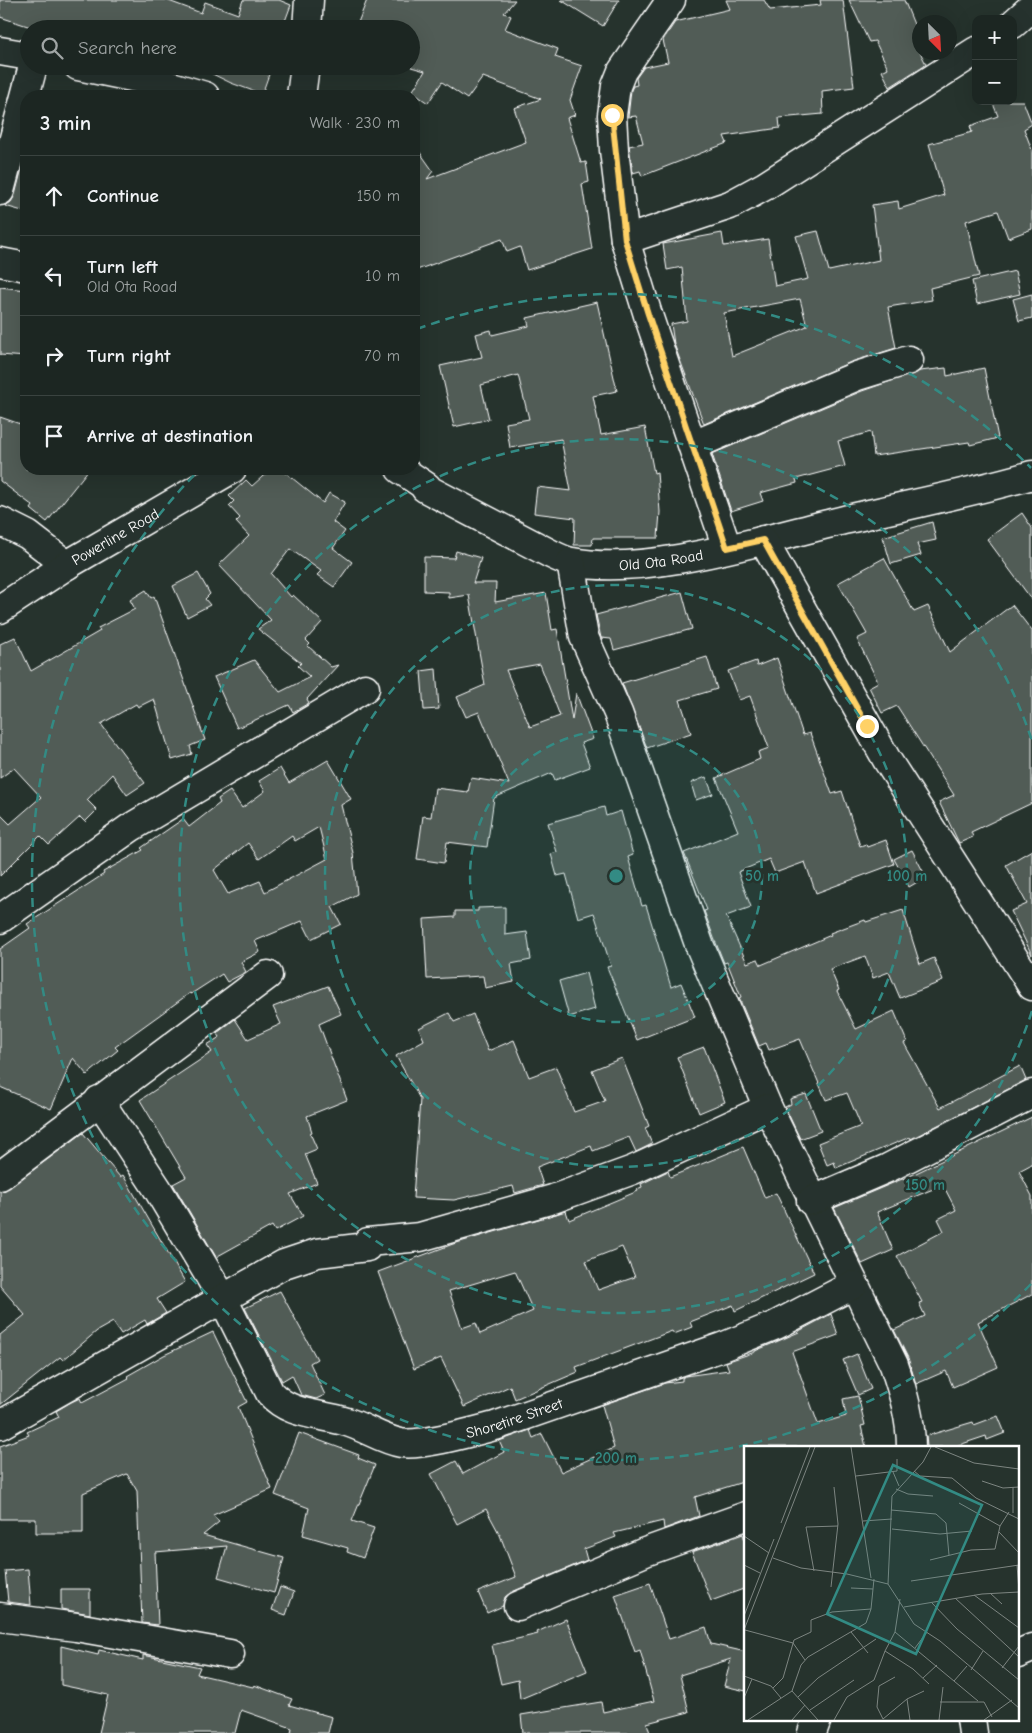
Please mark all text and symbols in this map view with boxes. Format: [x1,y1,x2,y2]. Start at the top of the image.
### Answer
north arrow [912,15,957,60]
map controls [972,15,1017,105]
button: + [972,15,1017,60]
search box [20,20,420,75]
icon: search [38,34,66,62]
text: Search here [78,37,177,59]
button: − [972,60,1017,105]
route start [601,104,624,127]
text: 3 min [40,111,91,135]
text: Walk · 230 m [309,114,400,132]
icon: ahead [40,182,68,210]
text: Continue [87,185,159,207]
text: 150 m [357,187,400,205]
text: Turn left [87,256,158,278]
icon: left [40,262,68,290]
text: 10 m [365,267,400,285]
text: Old Ota Road [87,278,177,296]
icon: right [40,342,68,370]
text: Turn right [87,345,171,367]
text: 70 m [364,347,400,365]
icon: arrive [40,422,68,450]
text: Arrive at destination [87,425,253,447]
street label: Powerline Road [69,505,162,569]
street label: Old Ota Road [619,546,705,574]
route end [856,715,879,738]
centre of rings [607,867,625,885]
text: 50 m [745,867,779,885]
text: 100 m [887,867,927,885]
text: 150 m [905,1176,945,1194]
street label: Shoretire Street [464,1394,566,1442]
inset map [744,1446,1020,1720]
text: 200 m [595,1449,637,1467]

